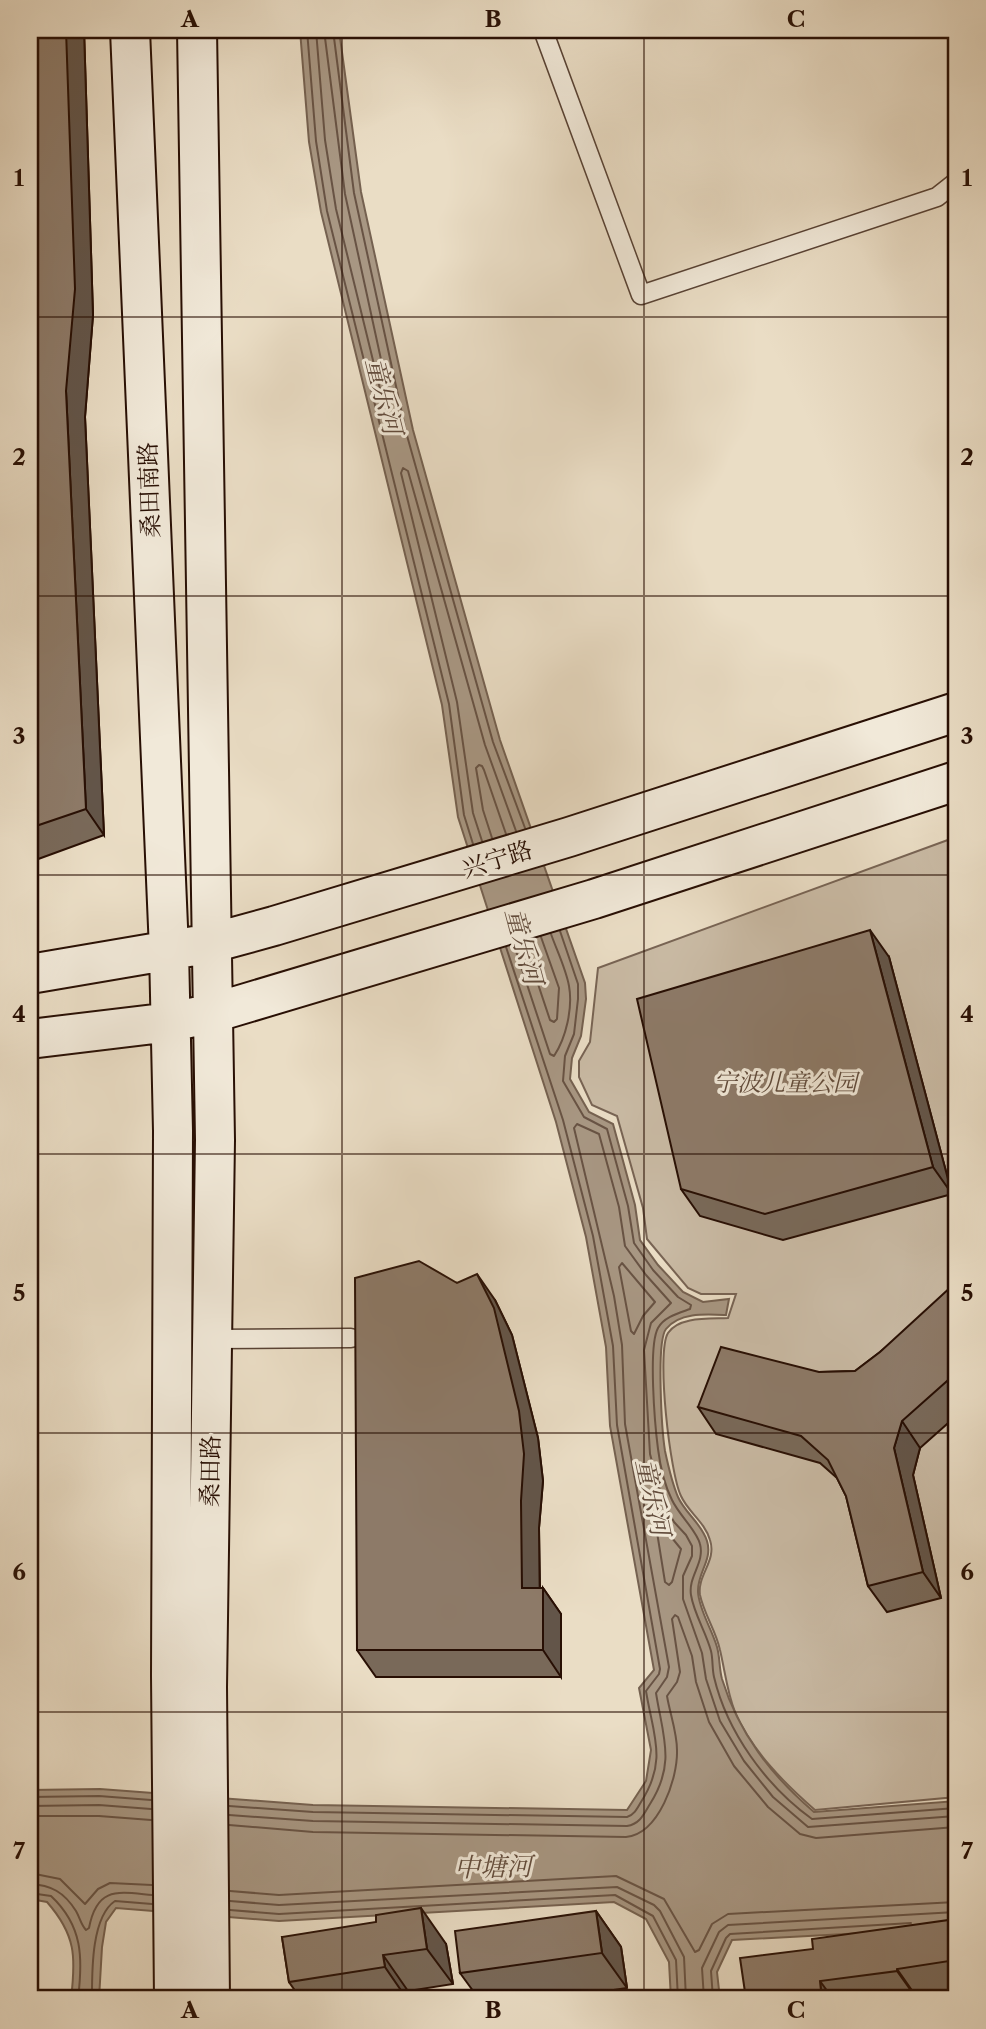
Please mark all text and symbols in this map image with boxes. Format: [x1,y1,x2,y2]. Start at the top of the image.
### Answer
text: A [180,5,200,33]
text: B [484,5,502,33]
text: C [787,5,805,33]
text: 1 [14,164,25,192]
text: 1 [962,164,973,192]
water label: 童乐河 [359,354,410,442]
street label: 桑田南路 [133,442,165,538]
text: 2 [12,443,26,471]
text: 2 [960,443,974,471]
text: 3 [13,722,26,750]
text: 3 [961,722,974,750]
street label: 兴宁路 [458,835,536,883]
water label: 童乐河 [498,904,551,992]
text: 4 [12,1000,26,1028]
text: 4 [960,1000,974,1028]
park label: 宁波儿童公园 [713,1068,861,1097]
text: 5 [13,1279,25,1307]
text: 5 [961,1279,973,1307]
street label: 桑田路 [195,1435,225,1507]
water label: 童乐河 [629,1456,678,1542]
text: 6 [12,1558,26,1586]
text: 6 [960,1558,974,1586]
text: 7 [13,1837,25,1865]
text: 7 [961,1837,973,1865]
water label: 中塘河 [454,1850,536,1884]
text: A [180,1996,200,2024]
text: B [484,1996,502,2024]
text: C [787,1996,805,2024]

